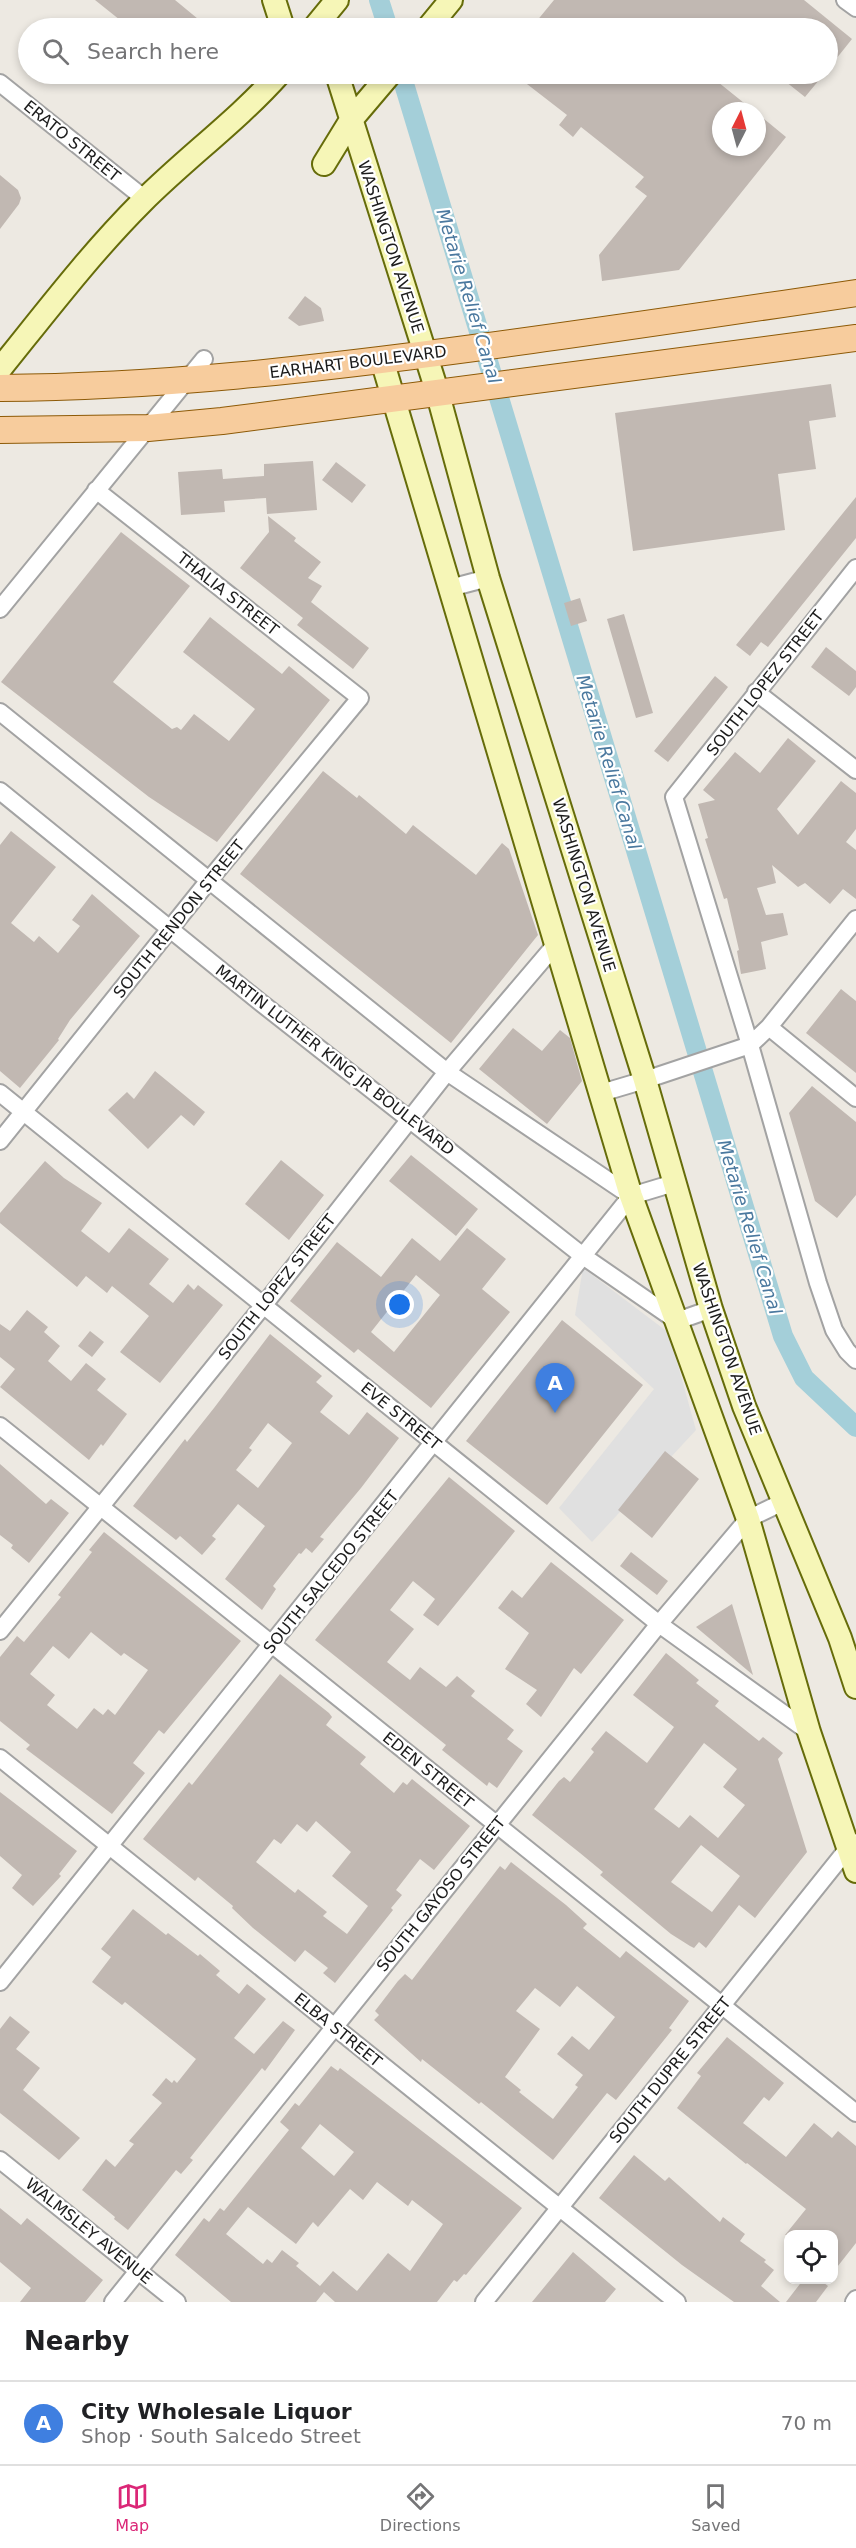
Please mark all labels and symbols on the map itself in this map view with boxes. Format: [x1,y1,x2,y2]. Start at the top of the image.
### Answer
street label: ERATO STREET [20,96,124,186]
north arrow [712,102,766,156]
street label: WASHINGTON AVENUE [354,158,428,336]
water label: Metarie Relief Canal [432,206,506,386]
street label: EARHART BOULEVARD [268,342,448,382]
street label: THALIA STREET [173,548,283,640]
street label: SOUTH LOPEZ STREET [702,606,828,759]
water label: Metarie Relief Canal [572,672,646,852]
street label: WASHINGTON AVENUE [548,796,620,974]
street label: SOUTH RENDON STREET [109,836,249,1002]
street label: MARTIN LUTHER KING JR BOULEVARD [212,961,458,1159]
water label: Metarie Relief Canal [713,1137,787,1317]
street label: SOUTH LOPEZ STREET [214,1210,340,1363]
street label: WASHINGTON AVENUE [689,1260,765,1438]
your location [385,1290,414,1319]
pin: A [536,1364,574,1413]
street label: EVE STREET [357,1378,445,1454]
street label: SOUTH SALCEDO STREET [259,1487,403,1657]
street label: EDEN STREET [379,1728,477,1812]
street label: SOUTH GAYOSO STREET [373,1813,510,1975]
street label: ELBA STREET [290,1989,386,2071]
street label: SOUTH DUPRE STREET [605,1993,735,2147]
street label: WALMSLEY AVENUE [22,2174,156,2288]

